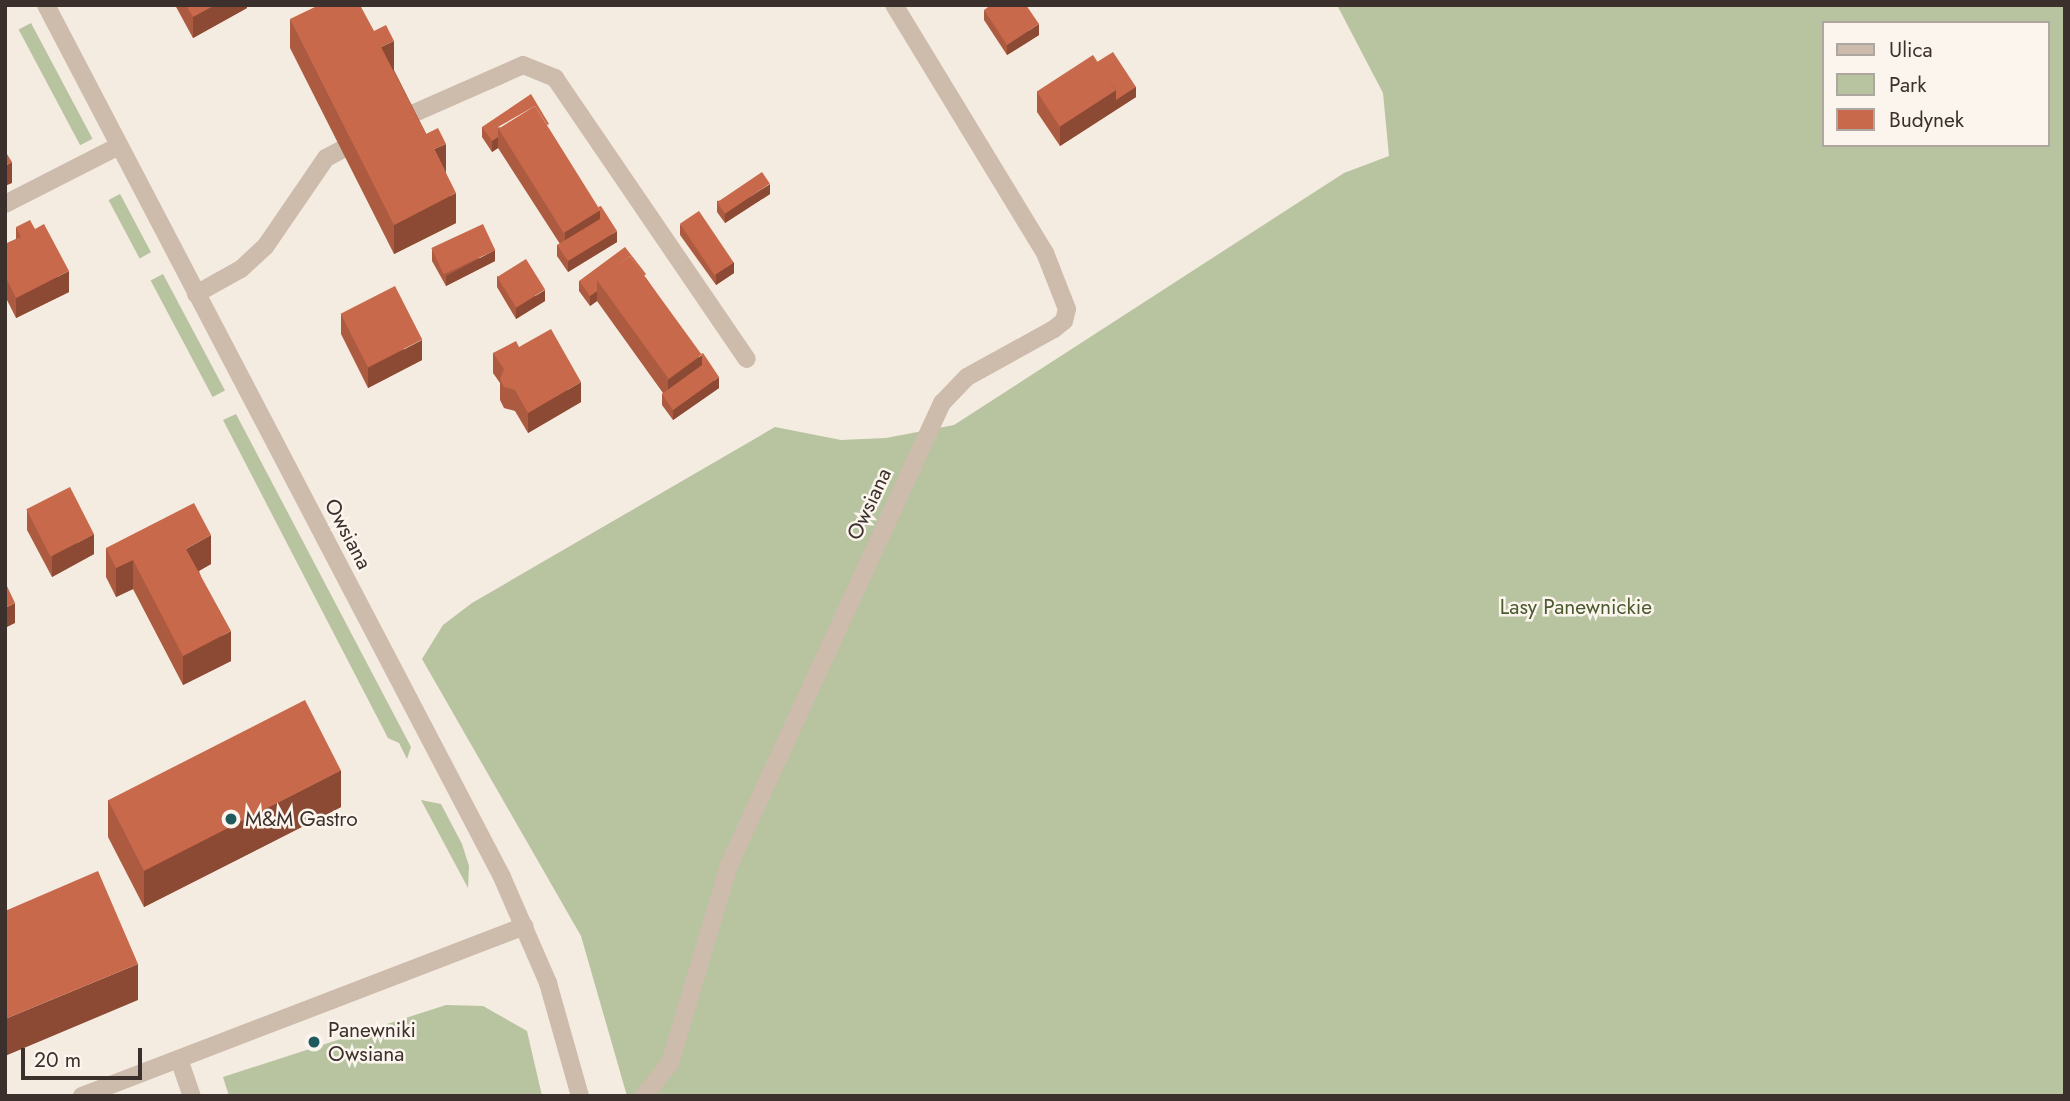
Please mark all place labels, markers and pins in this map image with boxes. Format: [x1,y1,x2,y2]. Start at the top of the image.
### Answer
place label: M&M Gastro [245,806,358,832]
marker: M&M Gastro [223,811,239,827]
place label: Panewniki Owsiana [328,1017,416,1067]
marker: Panewniki Owsiana [306,1034,322,1050]

